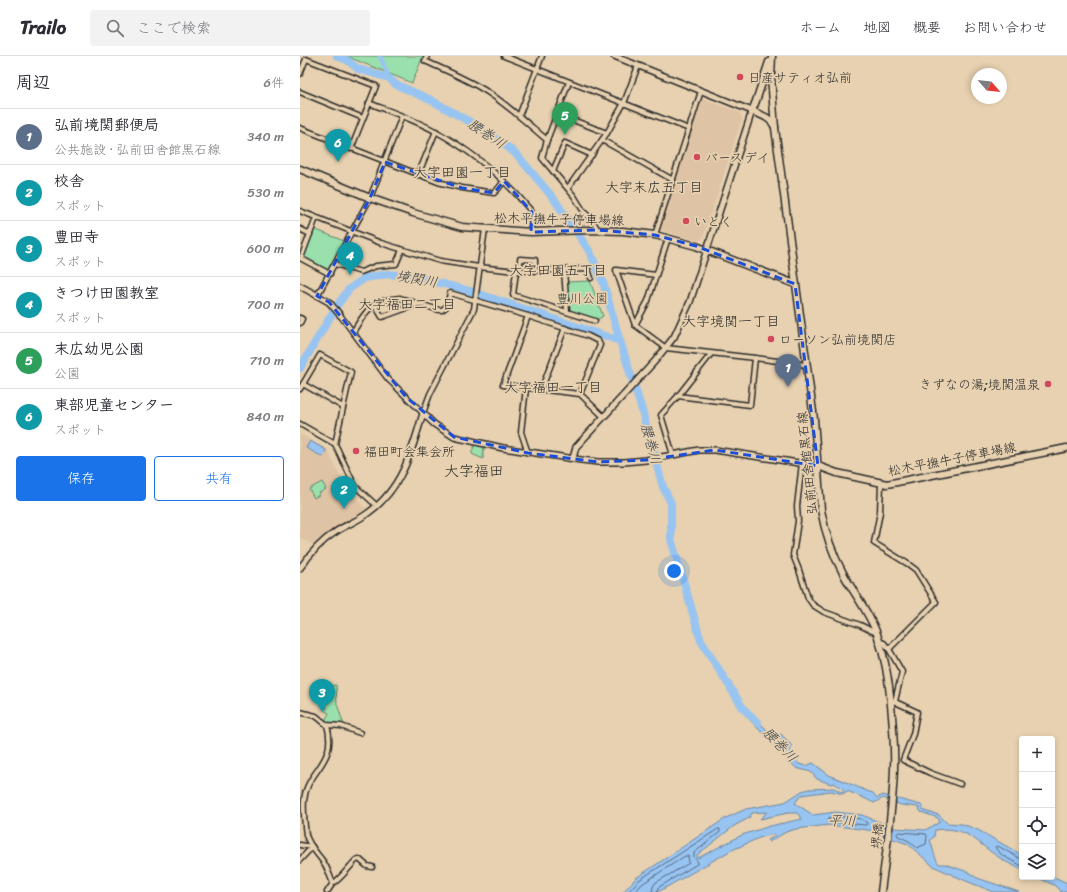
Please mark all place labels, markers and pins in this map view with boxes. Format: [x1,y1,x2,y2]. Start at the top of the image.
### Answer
place label: 日産サティオ弘前 [748,66,852,89]
marker: 日産サティオ弘前 [735,72,745,82]
pin: 5 [552,102,578,135]
pin: 6 [325,129,351,162]
place label: バースデイ [705,146,769,169]
marker: バースデイ [692,152,702,162]
place label: いとく [694,210,733,233]
marker: いとく [681,216,691,226]
pin: 4 [337,242,363,275]
place label: ローソン弘前境関店 [779,328,896,351]
marker: ローソン弘前境関店 [766,334,776,344]
pin: 1 [775,354,801,387]
place label: きずなの湯;境関温泉 [919,373,1040,396]
marker: きずなの湯;境関温泉 [1043,379,1053,389]
place label: 福田町会集会所 [364,440,455,463]
marker: 福田町会集会所 [351,446,361,456]
pin: 2 [331,476,357,509]
pin: 3 [309,679,335,712]

